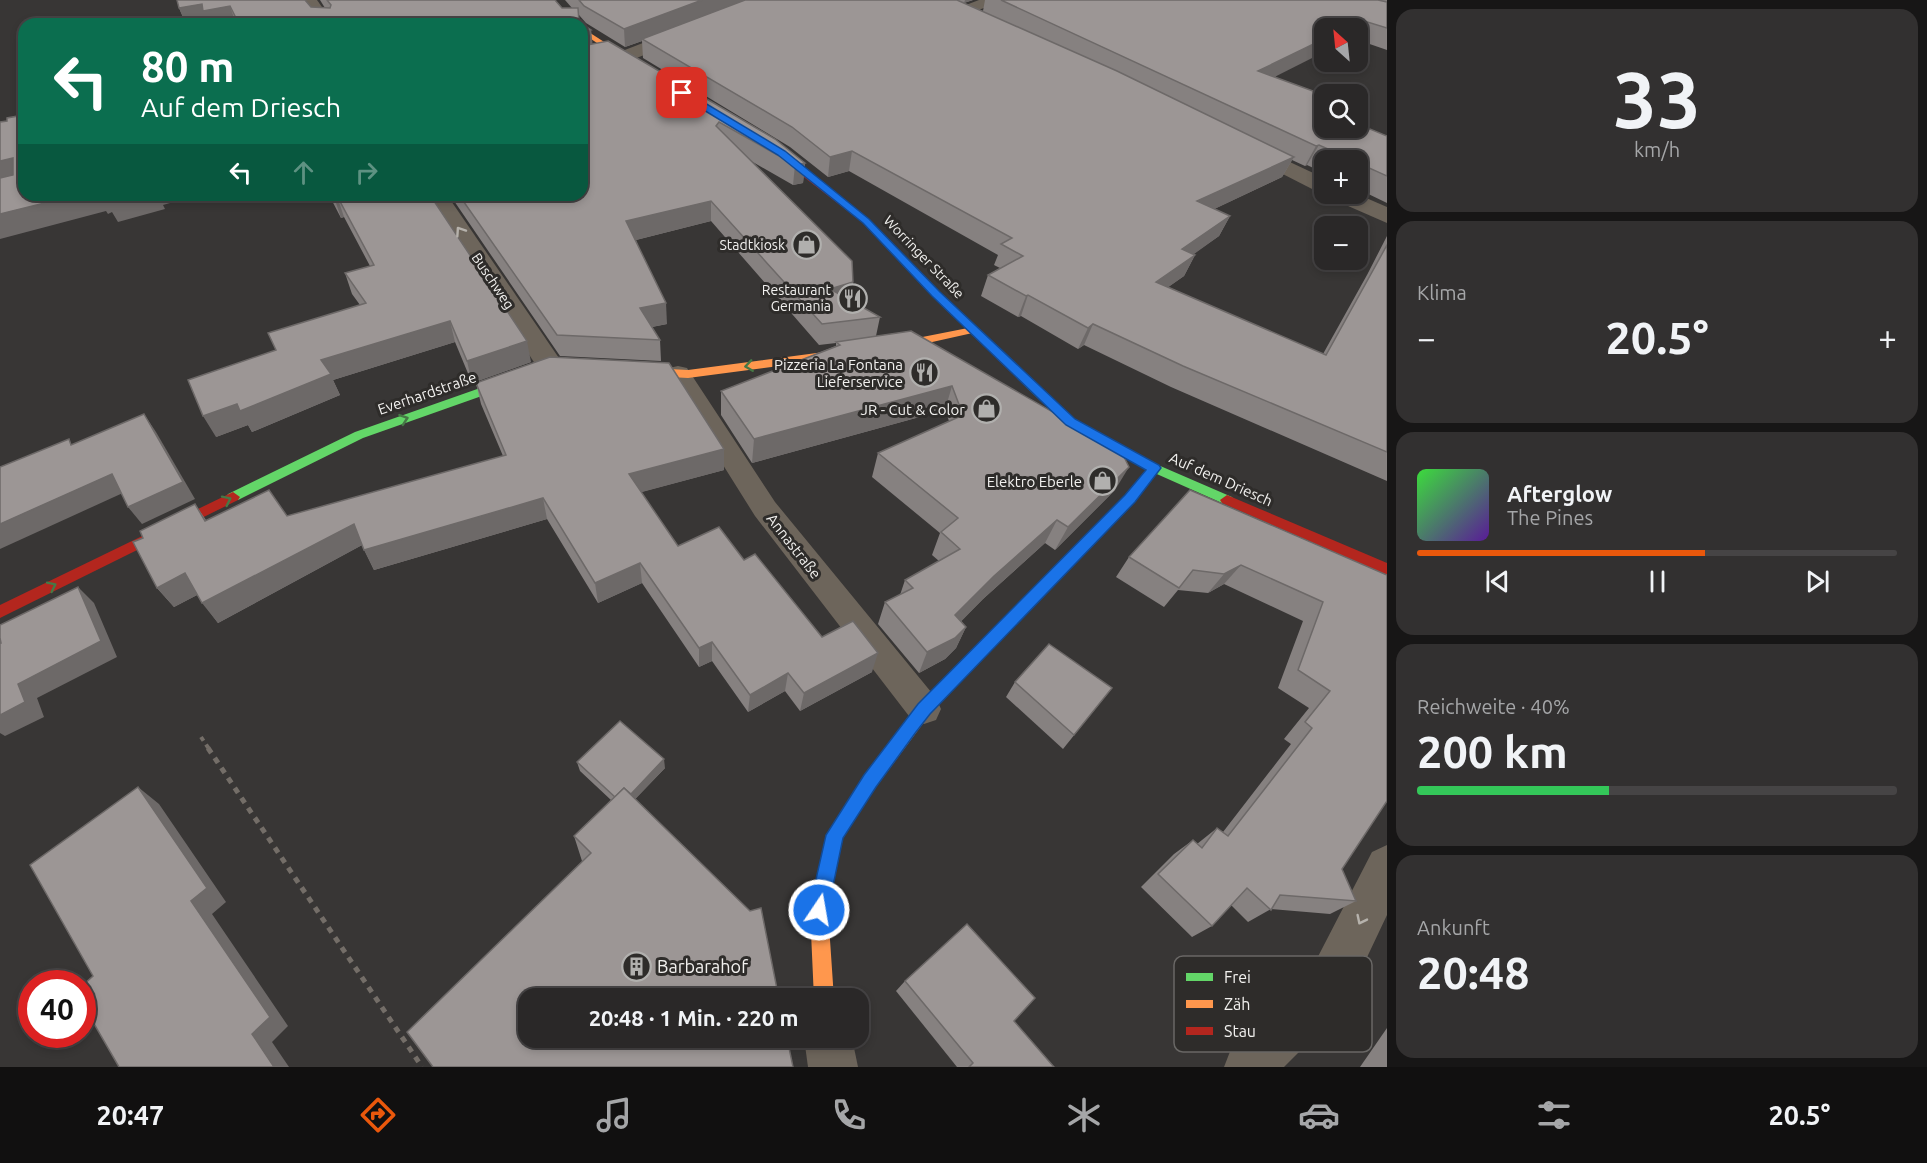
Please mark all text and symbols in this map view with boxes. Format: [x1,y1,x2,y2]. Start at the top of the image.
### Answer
north arrow [1314,18,1368,72]
map controls [1314,18,1368,270]
icon: left [42,42,120,120]
text: 80 m [141,43,235,90]
text: 33 [1613,55,1701,143]
pin [656,67,707,118]
icon: arrive [665,76,698,109]
button: search [1314,84,1368,138]
text: Auf dem Driesch [141,92,341,122]
text: km/h [1634,138,1680,161]
button: + [1314,150,1368,204]
icon: left [224,156,257,189]
icon: ahead [287,156,320,189]
icon: right [350,156,383,189]
street label: Worringer Straße [880,212,968,302]
button: − [1314,216,1368,270]
one-way arrow [456,227,467,238]
shop icon: Stadtkiosk [790,229,822,261]
place label: Stadtkiosk [719,237,785,253]
street label: Buschweg [468,250,518,312]
text: Klima [1417,281,1467,304]
place label: Restaurant Germania [762,282,831,314]
restaurant icon: Restaurant Germania [836,282,868,314]
text: 20.5° [1605,312,1709,363]
text: − [1417,319,1436,356]
text: + [1878,319,1897,356]
place label: Pizzeria La Fontana Lieferservice [774,356,903,390]
restaurant icon: Pizzeria La Fontana Lieferservice [908,357,940,389]
one-way arrow [745,359,754,372]
street label: Everhardstraße [375,368,479,418]
shop icon: JR - Cut & Color [970,393,1002,425]
place label: JR - Cut & Color [861,401,965,418]
one-way arrow [398,413,409,426]
street label: Auf dem Driesch [1167,449,1275,509]
shop icon: Elektro Eberle [1087,465,1119,497]
place label: Elektro Eberle [987,473,1082,490]
text: Afterglow [1507,481,1612,506]
one-way arrow [221,496,232,507]
text: The Pines [1507,506,1593,529]
street label: Annastraße [763,510,825,582]
icon: previous [1481,565,1514,598]
icon: pause [1641,565,1674,598]
icon: next [1801,565,1834,598]
one-way arrow [46,582,57,594]
text: Reichweite · 40% [1417,695,1570,718]
text: 200 km [1417,726,1568,777]
position arrow [787,878,851,942]
one-way arrow [1357,913,1368,924]
text: Ankunft [1417,916,1490,939]
text: 20:48 [1417,947,1530,998]
building icon: Barbarahof [620,950,652,982]
place label: Barbarahof [657,956,748,976]
legend [1174,956,1372,1052]
text: Frei [1224,968,1251,986]
speed limit sign: 40 [18,970,96,1048]
text: Zäh [1224,995,1250,1013]
text: 20:48 · 1 Min. · 220 m [589,1005,798,1030]
text: Stau [1224,1022,1256,1040]
icon: directions [357,1094,399,1136]
icon: music [593,1094,635,1136]
icon: phone [828,1094,870,1136]
icon: climate [1063,1094,1105,1136]
icon: car [1298,1094,1340,1136]
icon: filters [1533,1094,1575,1136]
text: 20:47 [97,1100,164,1130]
text: 20.5° [1768,1100,1830,1130]

